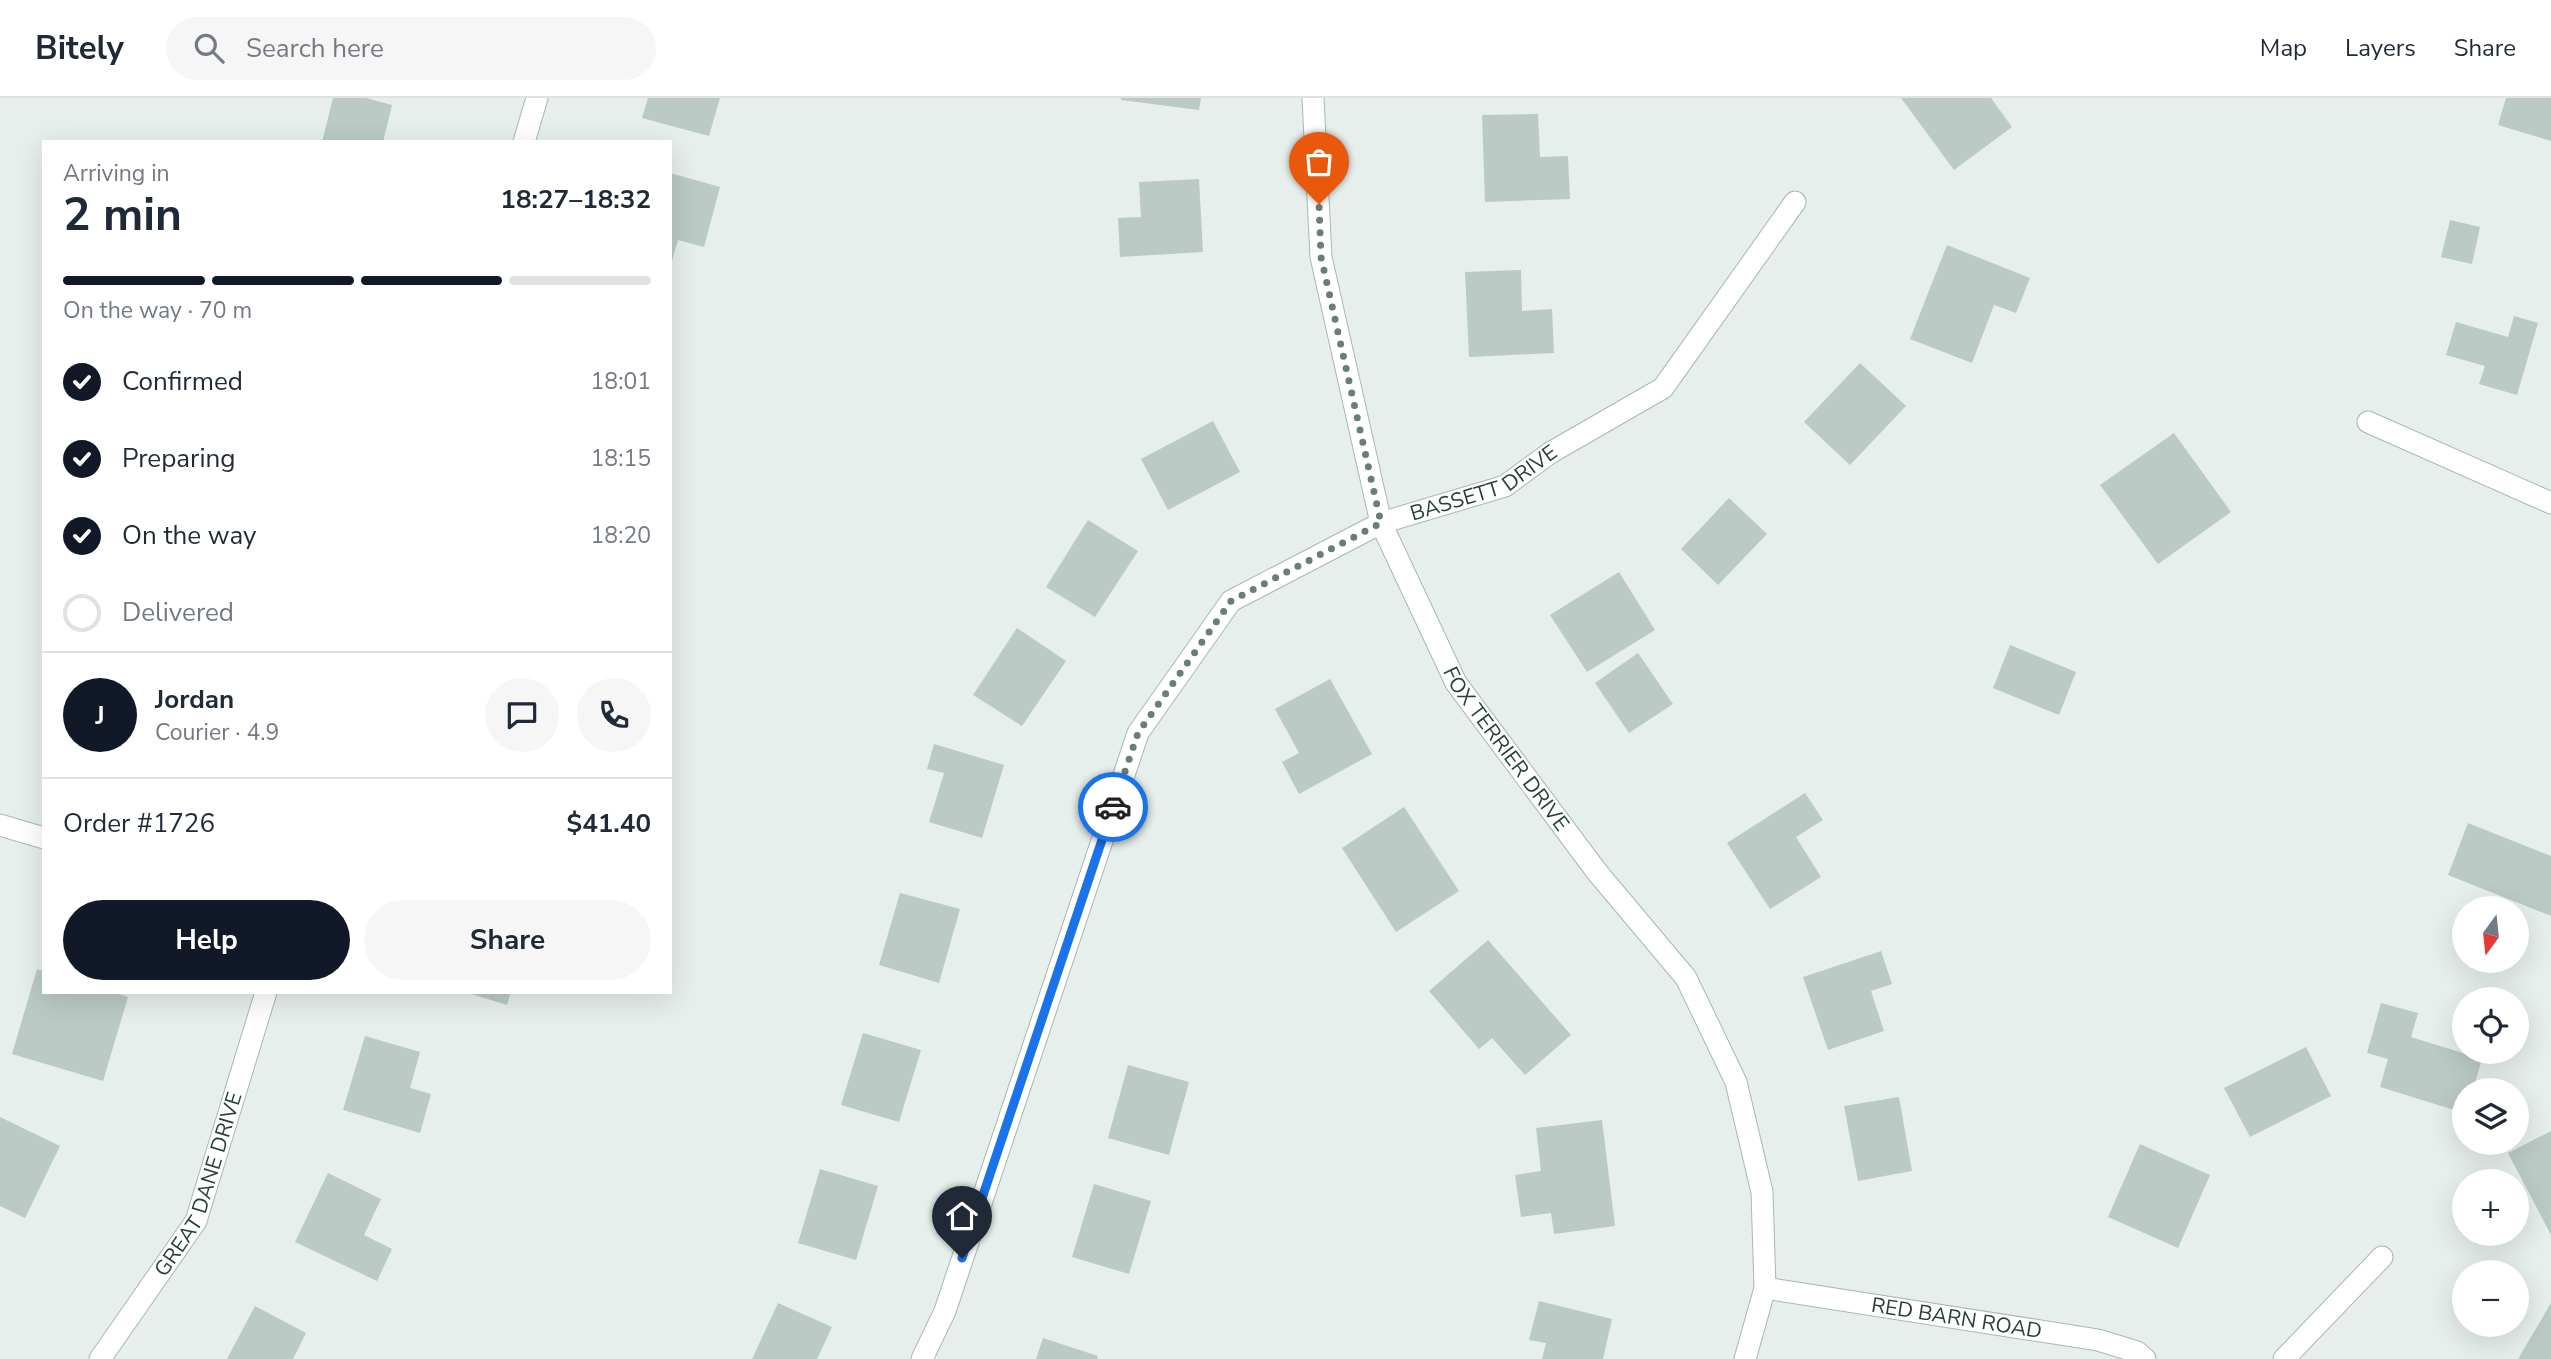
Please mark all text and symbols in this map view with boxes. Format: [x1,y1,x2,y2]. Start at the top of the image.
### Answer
search box [166,17,656,80]
text: Bitely [35,26,124,71]
icon: search [190,29,228,67]
text: Search here [246,31,384,66]
text: Map [2260,32,2307,64]
text: Layers [2345,32,2416,64]
text: Share [2454,32,2516,64]
pin [1289,132,1349,204]
icon: bag [1300,143,1338,181]
text: Arriving in [63,158,170,189]
text: 18:27–18:32 [500,182,651,217]
text: 2 min [63,183,182,246]
text: On the way · 70 m [63,295,252,326]
icon: check [63,363,101,401]
text: Confirmed [122,364,243,399]
text: 18:01 [591,366,651,397]
street label: BASSETT DRIVE [1407,438,1563,528]
icon: check [63,440,101,478]
text: Preparing [122,441,235,476]
text: 18:15 [591,443,651,474]
icon: check [63,517,101,555]
text: On the way [122,518,256,553]
text: 18:20 [591,520,651,551]
text: Delivered [122,595,234,630]
street label: FOX TERRIER DRIVE [1436,662,1576,837]
button: chat [485,678,559,752]
button: phone [577,678,651,752]
text: Jordan [155,682,234,717]
text: J [95,698,105,733]
text: Courier · 4.9 [155,717,279,748]
courier [1078,772,1148,842]
icon: car [1094,788,1132,826]
text: Order #1726 [63,806,215,841]
text: $41.40 [567,806,651,841]
north arrow [2452,896,2529,973]
map controls [2452,896,2529,1337]
button: Help [63,900,350,980]
button: Share [364,900,651,980]
button: locate [2452,987,2529,1064]
button: layers [2452,1078,2529,1155]
street label: GREAT DANE DRIVE [148,1089,249,1282]
button: + [2452,1169,2529,1246]
pin [932,1186,992,1258]
icon: home [943,1197,981,1235]
button: − [2452,1260,2529,1337]
street label: RED BARN ROAD [1869,1291,2044,1345]

